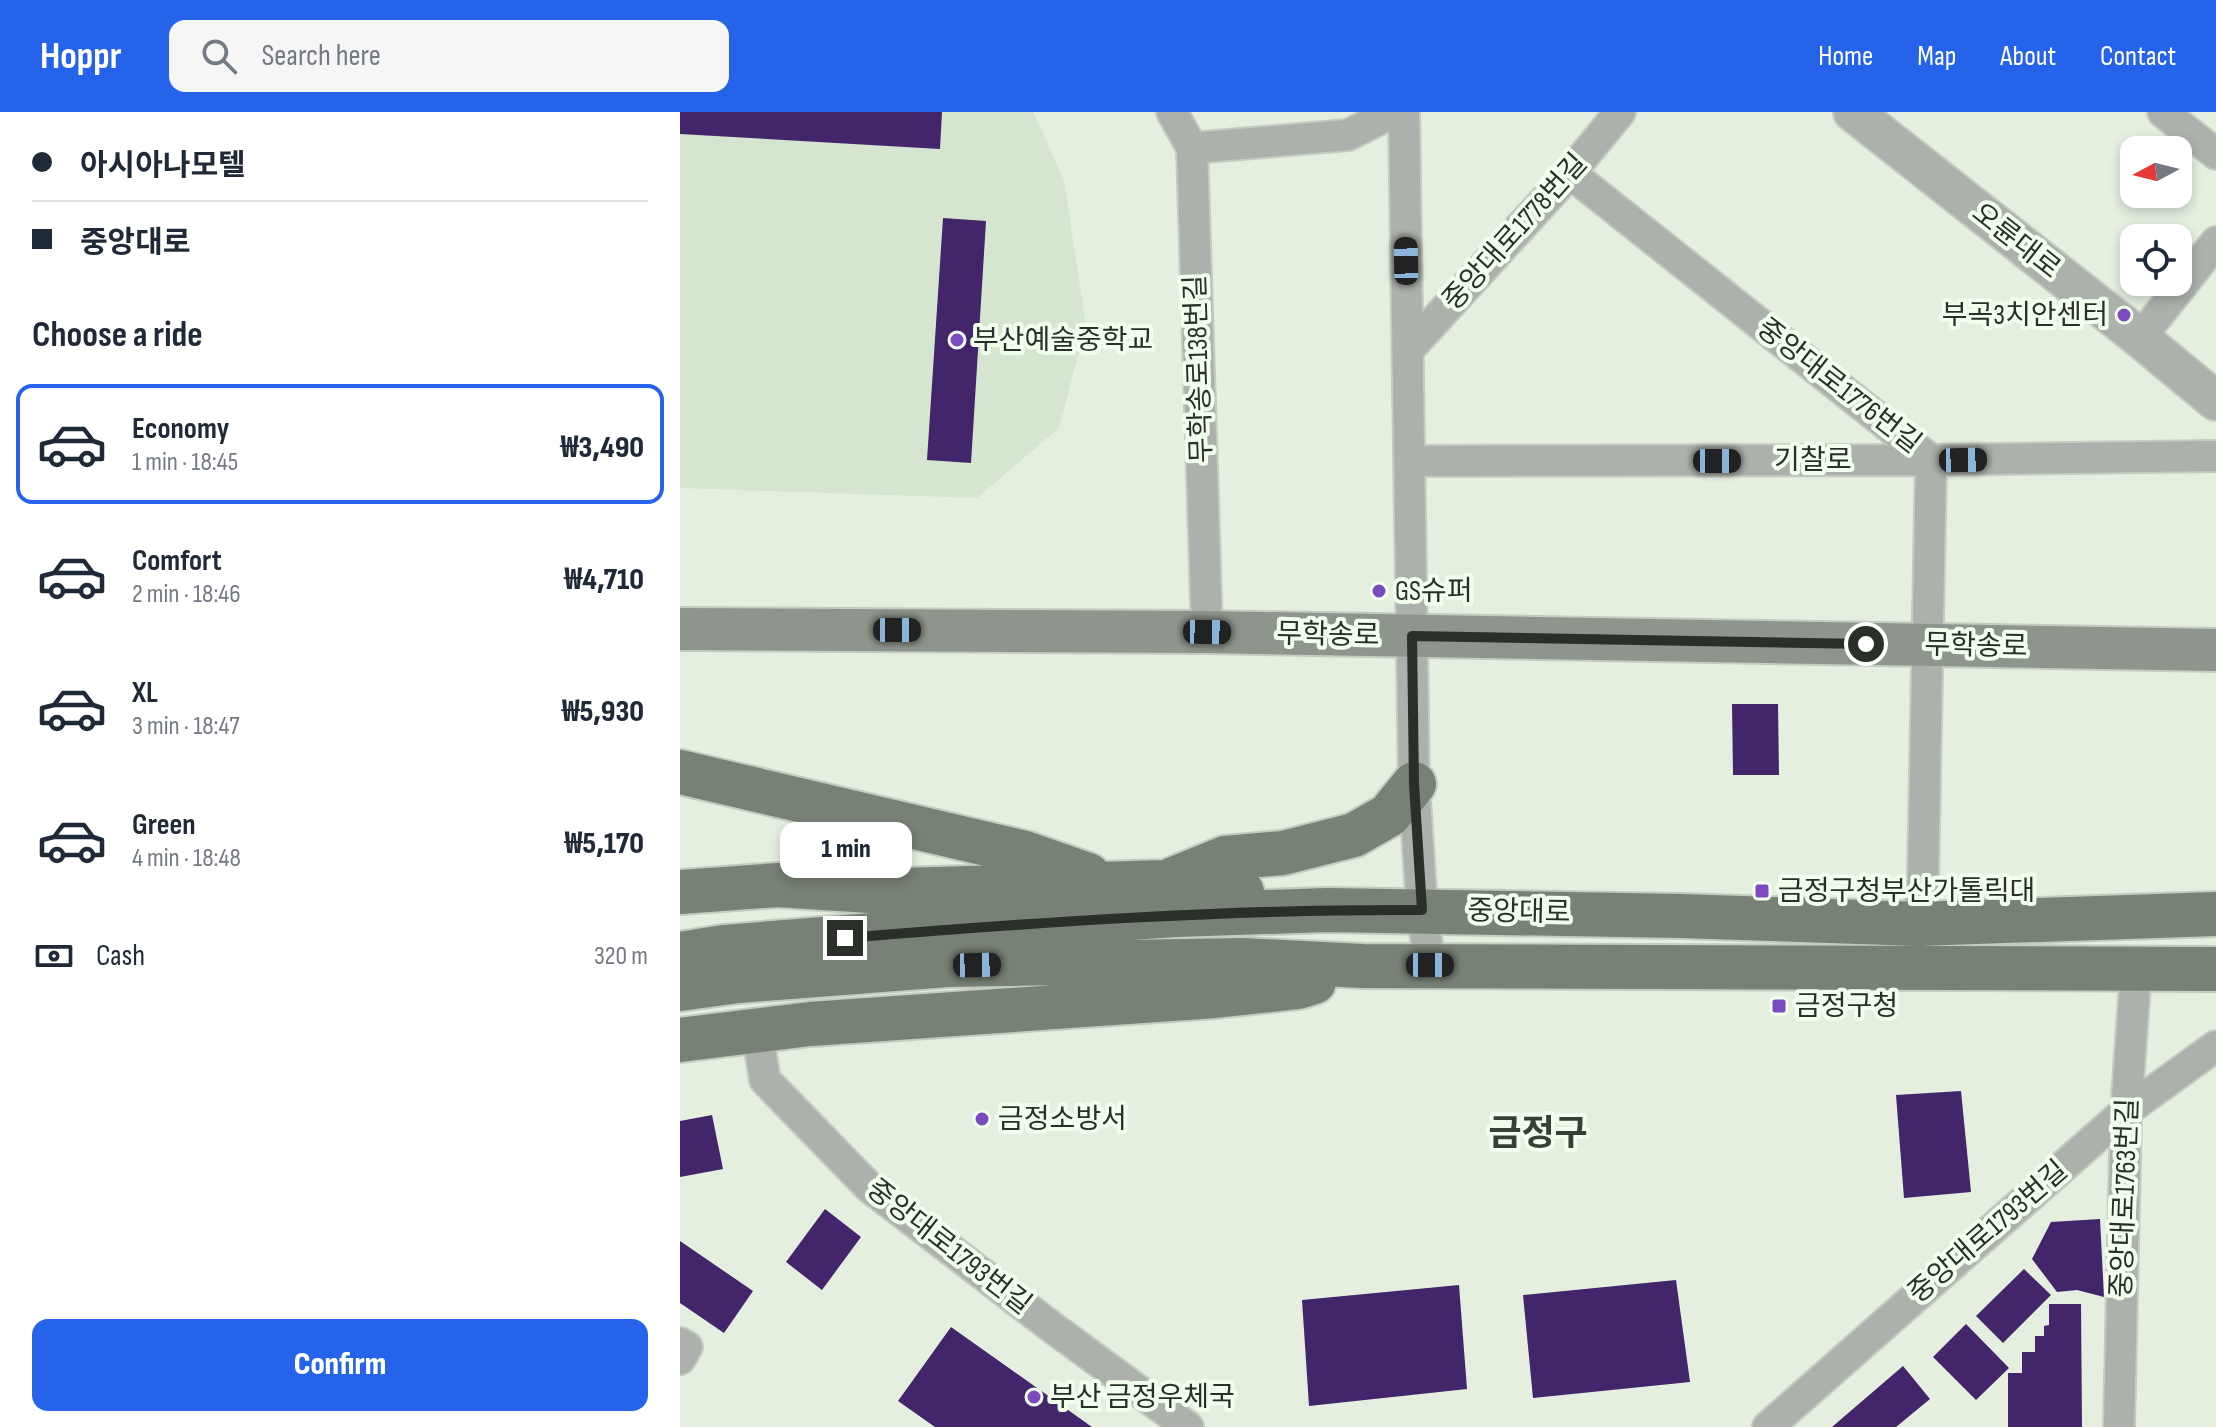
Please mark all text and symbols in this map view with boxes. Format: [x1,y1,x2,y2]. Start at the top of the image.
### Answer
search box [169,20,729,92]
text: Hoppr [40,34,121,79]
icon: search [197,34,241,78]
text: Search here [261,38,381,74]
text: Home [1818,40,1873,73]
text: Map [1917,40,1956,73]
text: About [2000,40,2056,73]
text: Contact [2100,40,2176,73]
north arrow [2120,136,2192,208]
map controls [2120,136,2192,296]
street label: 중앙대로1778번길 [1436,147,1594,317]
text: 아시아나모텔 [80,148,246,184]
street label: 오륜대로 [1965,196,2067,286]
button: locate [2120,224,2192,296]
text: 중앙대로 [80,225,190,261]
car [1394,237,1418,285]
street label: 무학송로138번길 [1179,274,1219,464]
place label: 부곡3치안센터 [1942,299,2108,332]
marker: 부곡3치안센터 [2115,306,2133,324]
street label: 중앙대로1776번길 [1750,312,1928,460]
text: Choose a ride [32,314,203,357]
place label: 부산예술중학교 [973,324,1153,357]
marker: 부산예술중학교 [948,331,966,349]
icon: car [36,408,108,480]
text: Economy [132,411,229,447]
text: ₩3,490 [561,430,644,466]
street label: 기찰로 [1774,444,1852,477]
text: 1 min · 18:45 [132,447,238,478]
car [1939,448,1987,472]
car [1693,449,1741,473]
icon: car [36,540,108,612]
text: Comfort [132,543,222,579]
text: ₩4,710 [564,562,644,598]
place label: GS슈퍼 [1395,575,1472,608]
text: 2 min · 18:46 [132,579,241,610]
marker: GS슈퍼 [1370,582,1388,600]
car [873,618,921,642]
street label: 무학송로 [1276,618,1380,652]
car [1183,620,1231,644]
route start [1848,626,1884,662]
street label: 무학송로 [1924,629,2028,663]
icon: car [36,672,108,744]
text: XL [132,675,158,711]
text: ₩5,930 [562,694,644,730]
text: 3 min · 18:47 [132,711,240,742]
icon: car [36,804,108,876]
text: Green [132,807,196,843]
callout: 1 min [779,822,911,878]
text: ₩5,170 [565,826,644,862]
text: 1 min [821,834,871,865]
text: 4 min · 18:48 [132,843,241,874]
place label: 금정구청부산가톨릭대 [1778,875,2036,908]
marker: 금정구청부산가톨릭대 [1753,882,1771,900]
street label: 중앙대로 [1467,895,1571,929]
route end [827,920,863,956]
icon: cash [32,934,76,978]
text: Cash [96,938,145,974]
text: 320 m [594,941,648,972]
car [953,953,1001,977]
car [1406,953,1454,977]
place label: 금정구청 [1795,990,1898,1023]
marker: 금정구청 [1770,997,1788,1015]
street label: 중앙대로1763번길 [2105,1098,2145,1298]
place label: 금정소방서 [998,1103,1127,1136]
marker: 금정소방서 [973,1110,991,1128]
district label: 금정구 [1488,1113,1588,1156]
street label: 중앙대로1793번길 [1902,1154,2074,1310]
street label: 중앙대로1793번길 [860,1173,1038,1321]
button: Confirm [32,1319,648,1411]
place label: 부산 금정우체국 [1050,1381,1235,1414]
marker: 부산 금정우체국 [1025,1388,1043,1406]

